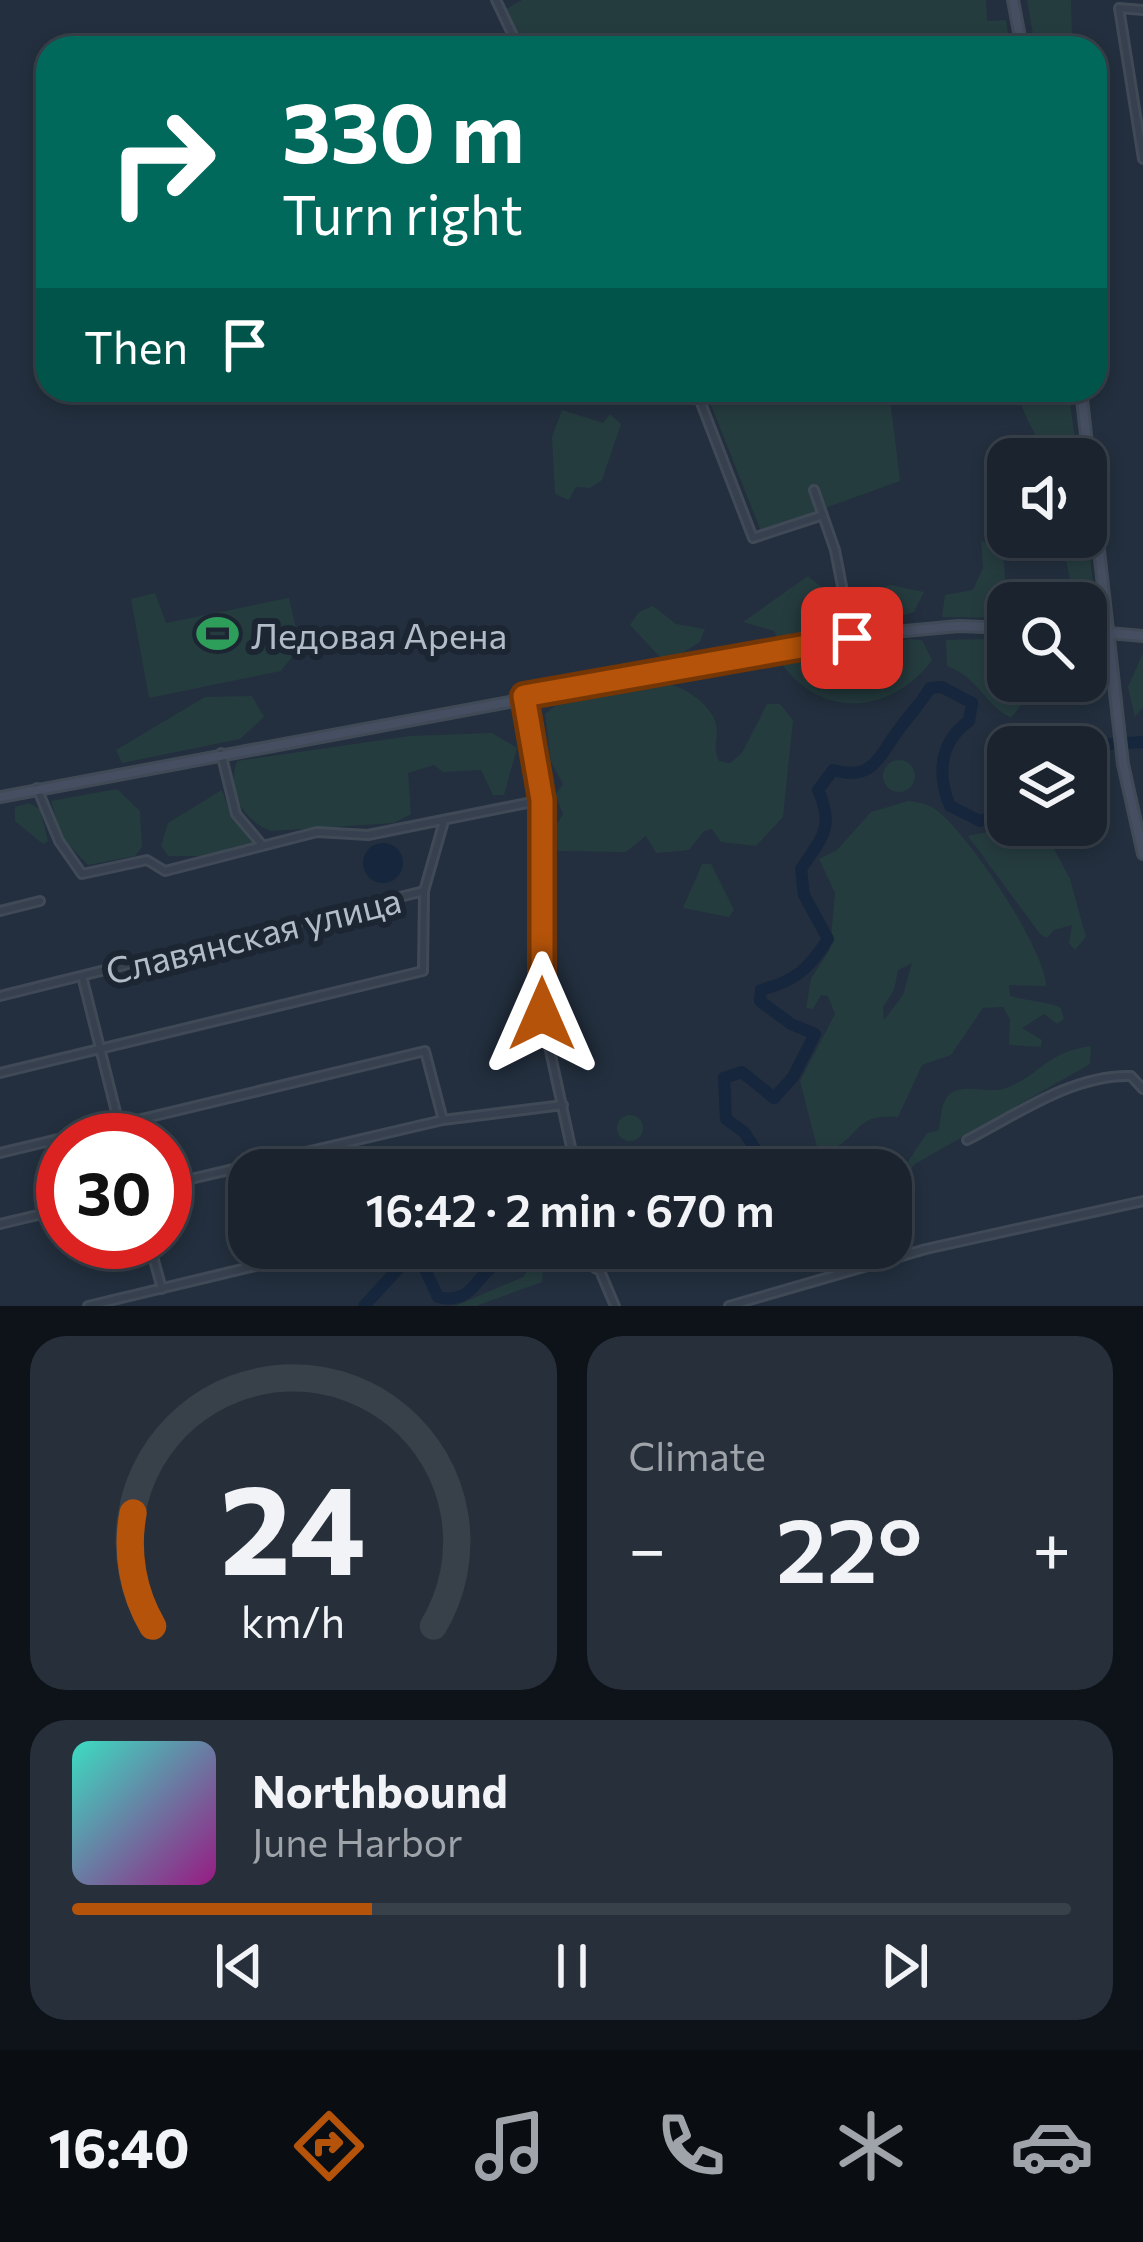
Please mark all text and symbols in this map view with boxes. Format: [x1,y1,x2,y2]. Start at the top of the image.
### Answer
text: 330 m [282,78,525,180]
icon: right [84,84,240,240]
text: Turn right [282,180,523,246]
icon: arrive [212,312,278,378]
text: Then [84,318,188,373]
map controls [987,438,1107,846]
button: sound [987,438,1107,558]
button: search [987,582,1107,702]
pin [801,587,903,689]
icon: arrive [819,605,885,671]
sports icon: Ледовая Арена [194,611,240,657]
place label: Ледовая Арена [251,612,507,656]
button: layers [987,726,1107,846]
street label: Славянская улица [101,876,405,992]
position arrow [479,951,605,1077]
speed limit sign: 30 [36,1113,192,1269]
text: 16:42 · 2 min · 670 m [365,1181,775,1236]
text: Climate [629,1431,766,1479]
text: 24 [220,1448,366,1601]
text: 22° [776,1491,922,1602]
text: − [629,1506,666,1587]
text: + [1032,1506,1071,1587]
text: km/h [241,1594,345,1647]
text: Northbound [252,1762,508,1817]
text: June Harbor [252,1817,463,1865]
icon: previous [206,1933,272,1999]
icon: pause [539,1933,605,1999]
icon: next [872,1933,938,1999]
icon: directions [287,2104,371,2188]
icon: music [468,2104,552,2188]
icon: phone [649,2104,733,2188]
icon: climate [829,2104,913,2188]
icon: car [1010,2104,1094,2188]
text: 16:40 [48,2113,190,2179]

